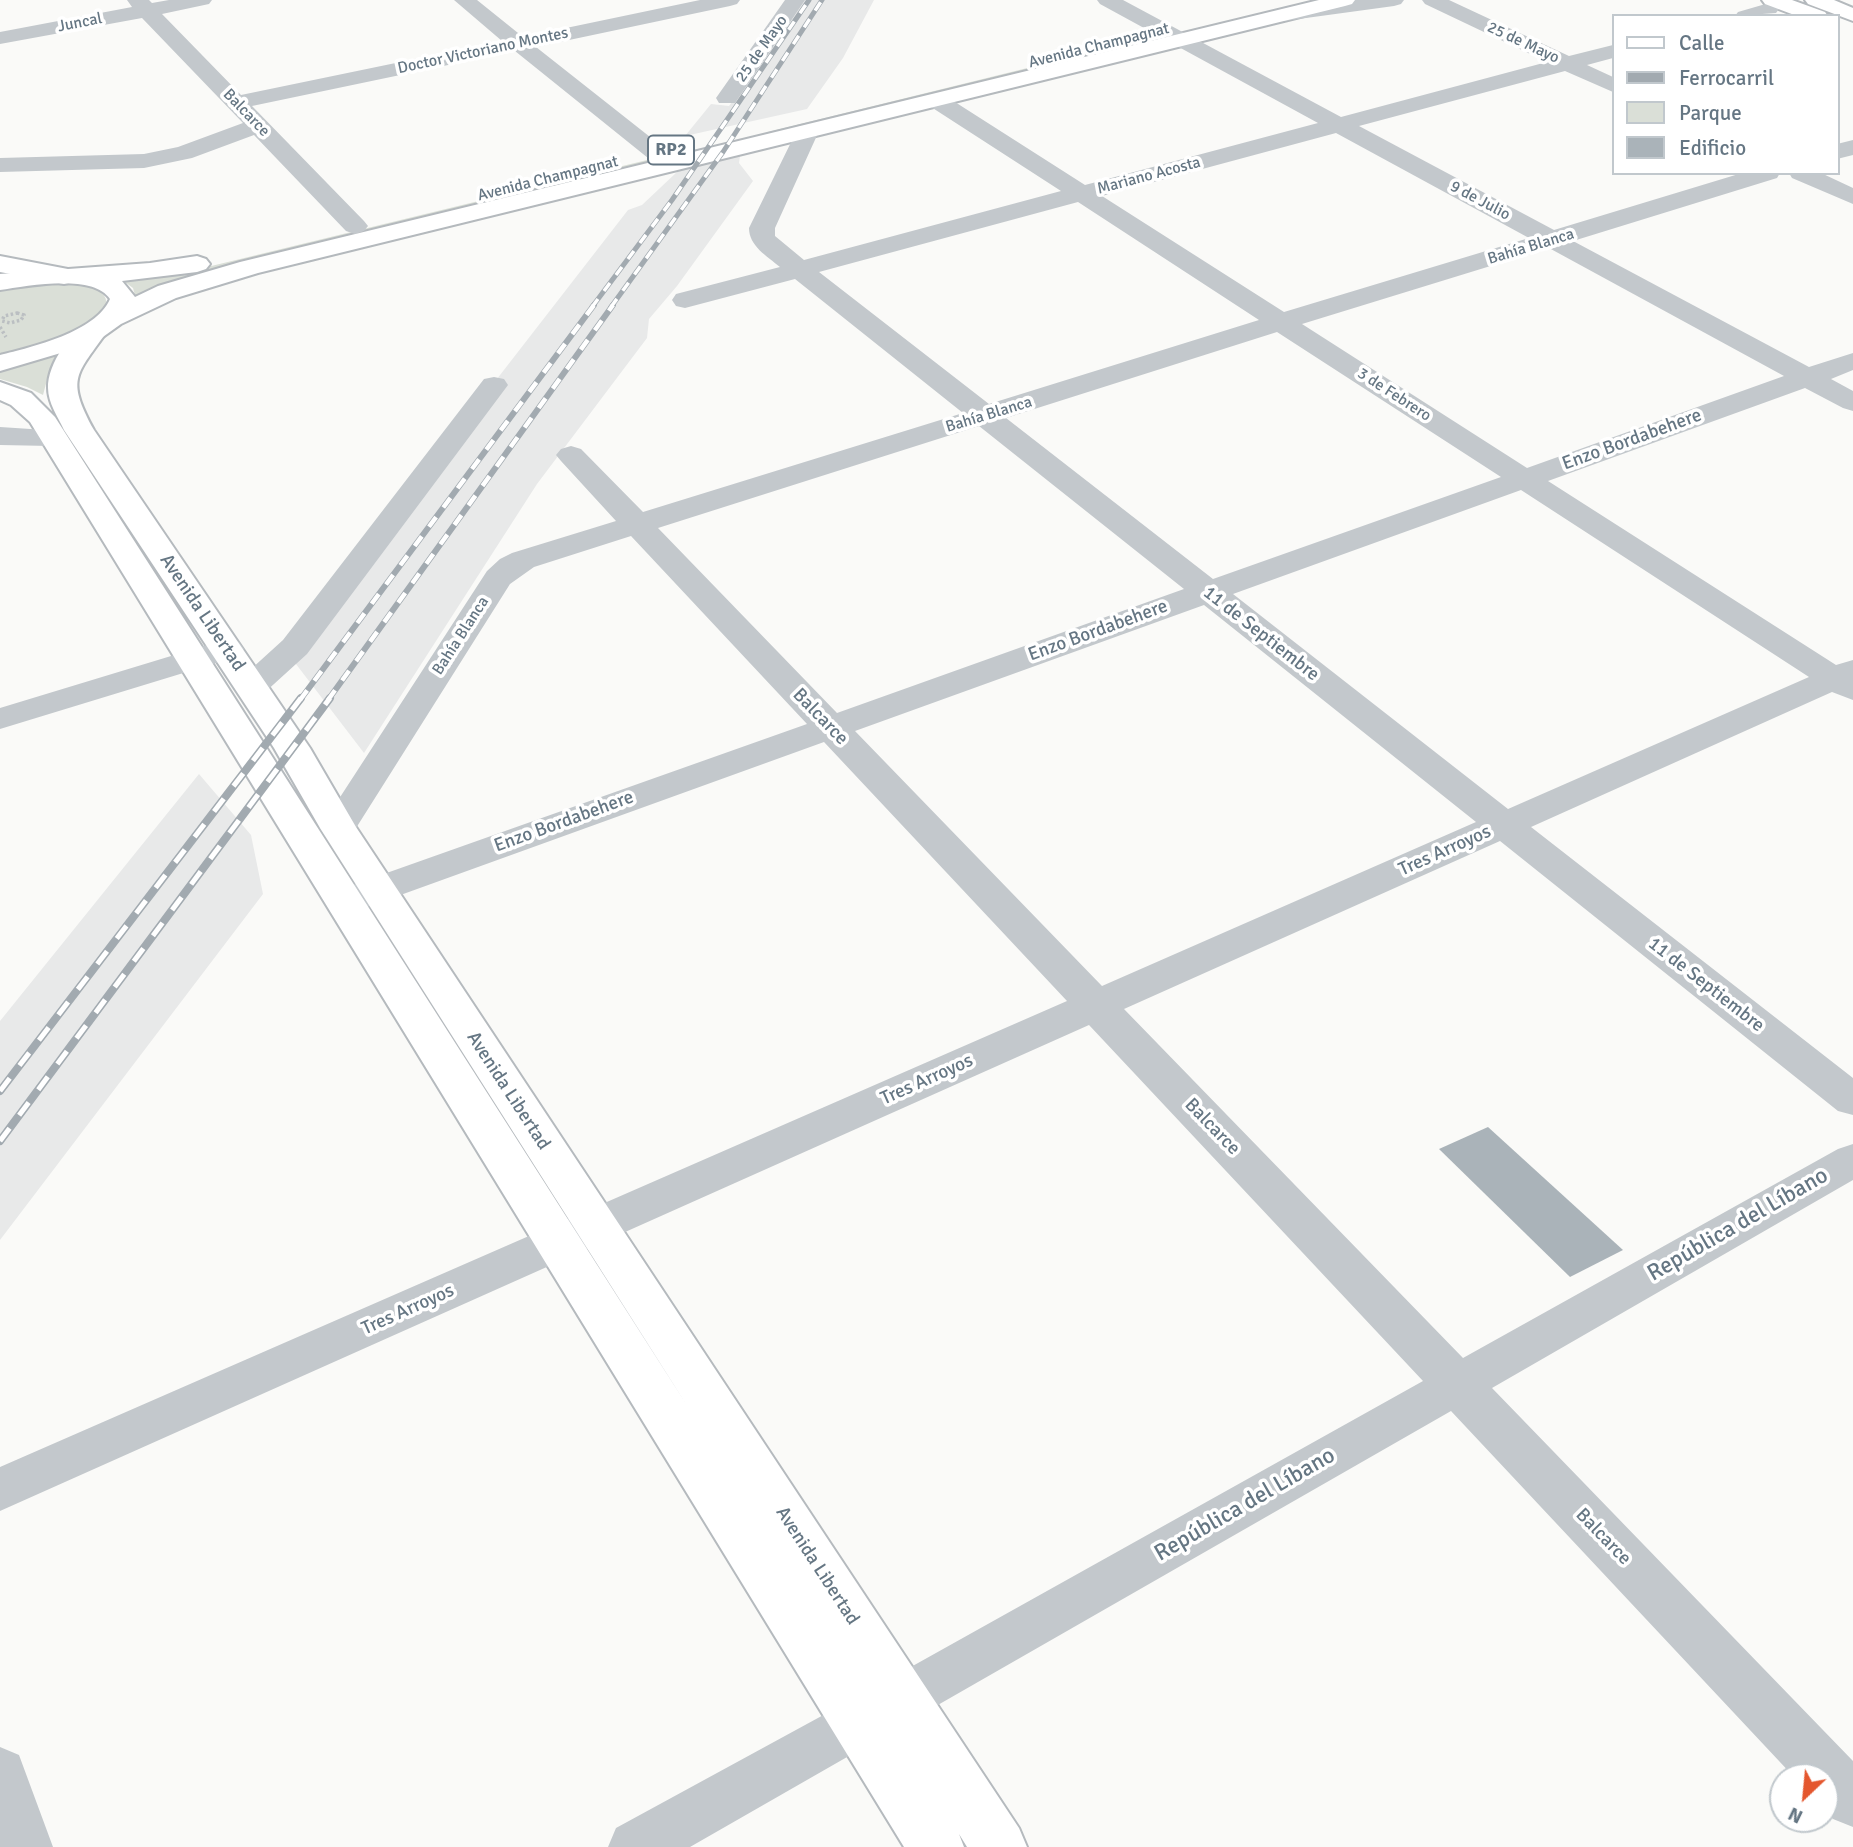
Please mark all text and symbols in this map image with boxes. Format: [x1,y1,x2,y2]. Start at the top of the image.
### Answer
street label: Juncal [56,9,104,37]
street label: 25 de Mayo [732,12,792,86]
legend [1612,14,1839,175]
street label: 25 de Mayo [1484,18,1562,68]
street label: Avenida Champagnat [1027,19,1171,73]
street label: Doctor Victoriano Montes [396,24,570,78]
text: Calle [1679,30,1725,56]
text: Ferrocarril [1679,65,1774,91]
street label: Balcarce [219,85,273,141]
text: Parque [1679,100,1742,126]
road number: RP2 [648,135,694,164]
text: Edificio [1679,135,1746,161]
street label: Avenida Champagnat [476,152,620,206]
street label: Mariano Acosta [1095,153,1203,199]
street label: 9 de Julio [1447,177,1513,225]
street label: Bahía Blanca [1485,225,1577,269]
street label: 3 de Febrero [1354,364,1434,426]
street label: Bahía Blanca [943,393,1035,437]
street label: Enzo Bordabehere [1559,404,1705,476]
street label: Avenida Libertad [154,550,250,676]
street label: 11 de Septiembre [1198,582,1324,686]
street label: Bahía Blanca [429,593,493,679]
street label: Enzo Bordabehere [1025,595,1171,667]
street label: Balcarce [787,684,853,750]
street label: Enzo Bordabehere [491,786,637,858]
street label: Tres Arroyos [1395,821,1495,881]
street label: 11 de Septiembre [1643,933,1769,1037]
street label: Avenida Libertad [461,1028,555,1154]
street label: Tres Arroyos [877,1050,977,1110]
street label: Balcarce [1179,1094,1245,1160]
street label: República del Líbano [1643,1162,1833,1288]
street label: Tres Arroyos [358,1280,458,1340]
street label: República del Líbano [1150,1442,1340,1568]
street label: Avenida Libertad [770,1503,864,1629]
street label: Balcarce [1570,1504,1636,1570]
north arrow [1769,1763,1839,1833]
text: N [1784,1801,1807,1829]

